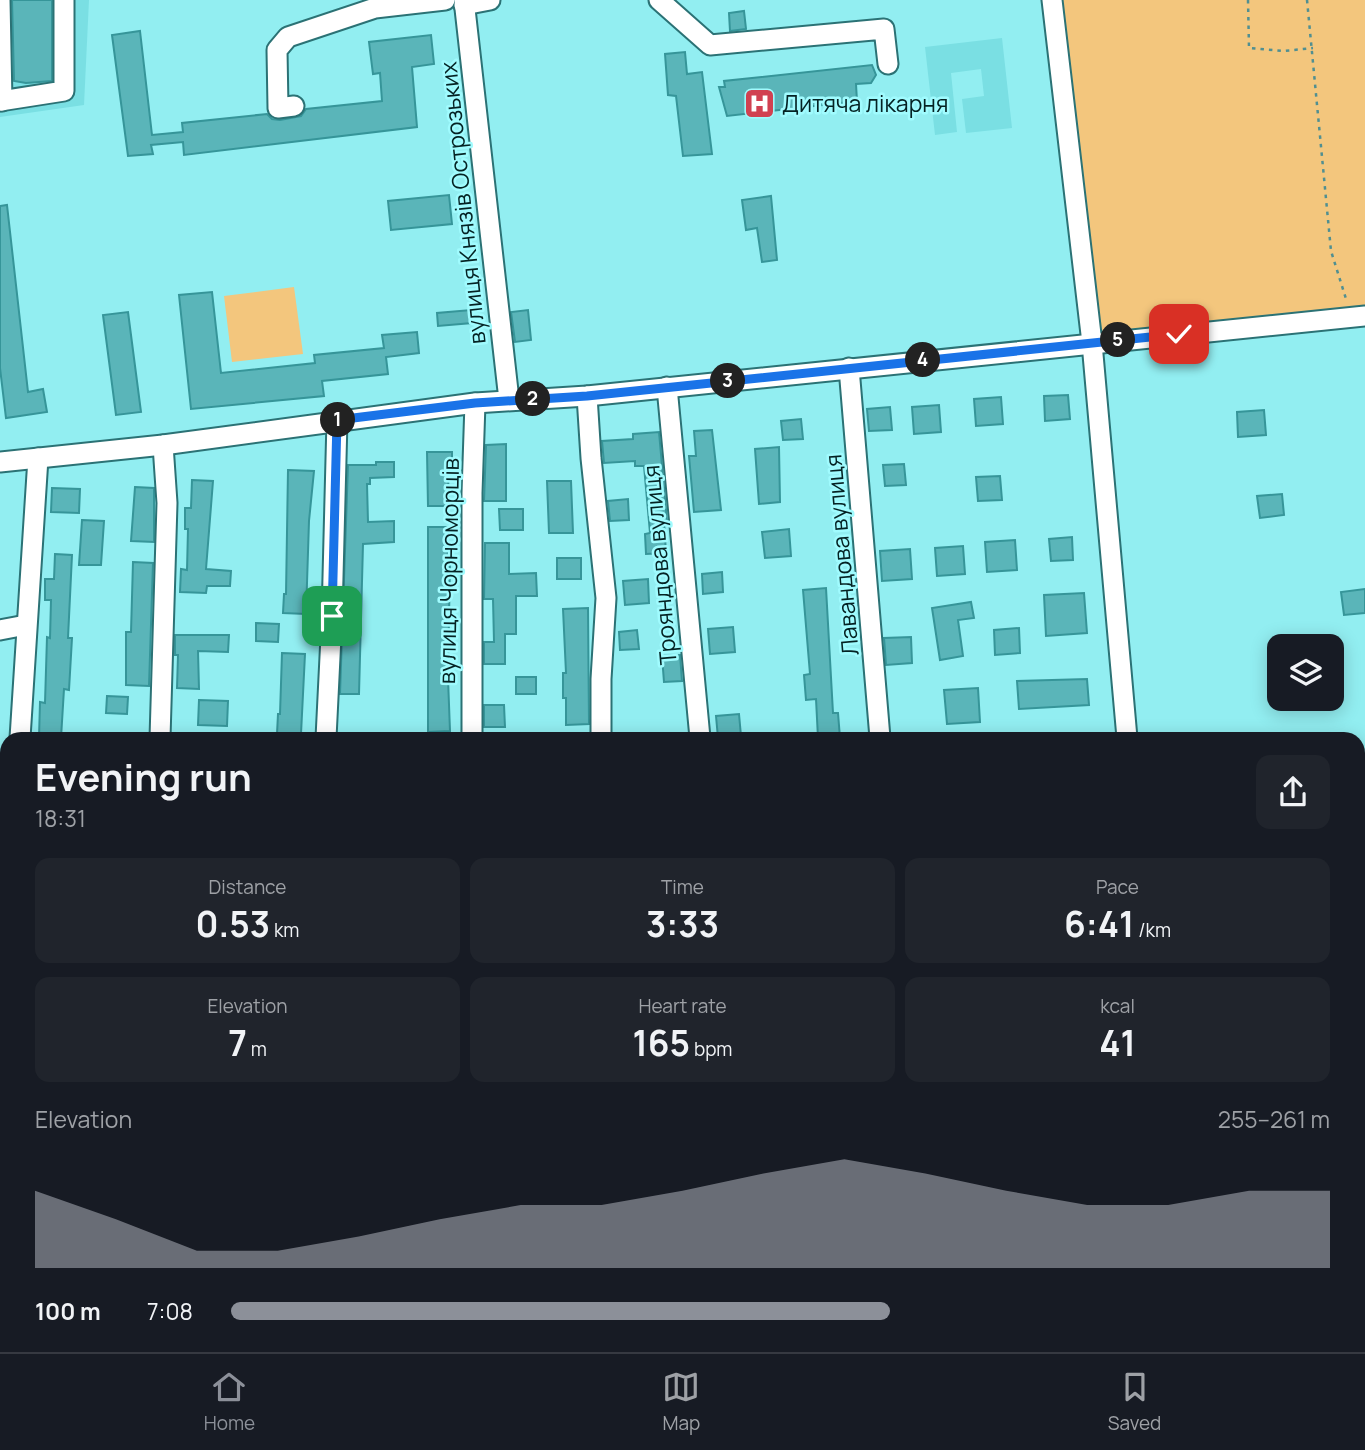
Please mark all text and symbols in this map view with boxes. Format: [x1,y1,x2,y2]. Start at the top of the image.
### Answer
street label: вулиця Князів Острозьких [431,60,493,346]
hospital icon: Дитяча лікарня [742,86,776,120]
place label: Дитяча лікарня [782,87,949,119]
pin [1149,304,1209,364]
icon: check [1160,315,1198,353]
pin: 5 [1100,322,1136,358]
text: 5 [1112,326,1123,352]
pin: 4 [906,342,940,378]
text: 4 [917,346,928,372]
pin: 3 [710,364,746,398]
text: 3 [722,367,733,393]
pin: 2 [516,382,550,416]
text: 2 [527,385,538,411]
pin: 1 [320,402,356,438]
text: 1 [333,406,342,432]
street label: Лавандова вулиця [816,453,866,657]
street label: вулиця Чорноморців [430,458,466,684]
street label: Трояндова вулиця [634,464,684,666]
pin [302,586,362,646]
icon: arrive [313,597,351,635]
map controls [1267,634,1344,711]
button: layers [1267,634,1344,711]
text: Evening run [35,750,252,802]
button: share [1256,755,1330,829]
text: 18:31 [35,802,86,834]
text: Distance [209,874,286,900]
text: Time [661,874,704,900]
text: Pace [1096,874,1139,900]
text: 0.53 [196,900,270,948]
text: 3:33 [646,900,719,948]
text: 6:41 [1064,900,1134,948]
text: km [270,917,299,943]
text: /km [1134,917,1171,943]
text: Elevation [207,993,288,1019]
text: Heart rate [638,993,727,1019]
text: kcal [1100,993,1135,1019]
text: 7 [228,1019,247,1067]
text: 165 [632,1019,690,1067]
text: 41 [1099,1019,1136,1067]
text: m [247,1036,267,1062]
text: bpm [690,1036,733,1062]
text: Elevation [35,1103,132,1135]
text: 255–261 m [1218,1103,1330,1135]
text: 100 m [35,1295,101,1327]
text: 7:08 [147,1295,193,1327]
tab: Home [204,1368,255,1436]
tab: Map [662,1368,700,1436]
tab: Saved [1108,1368,1161,1436]

